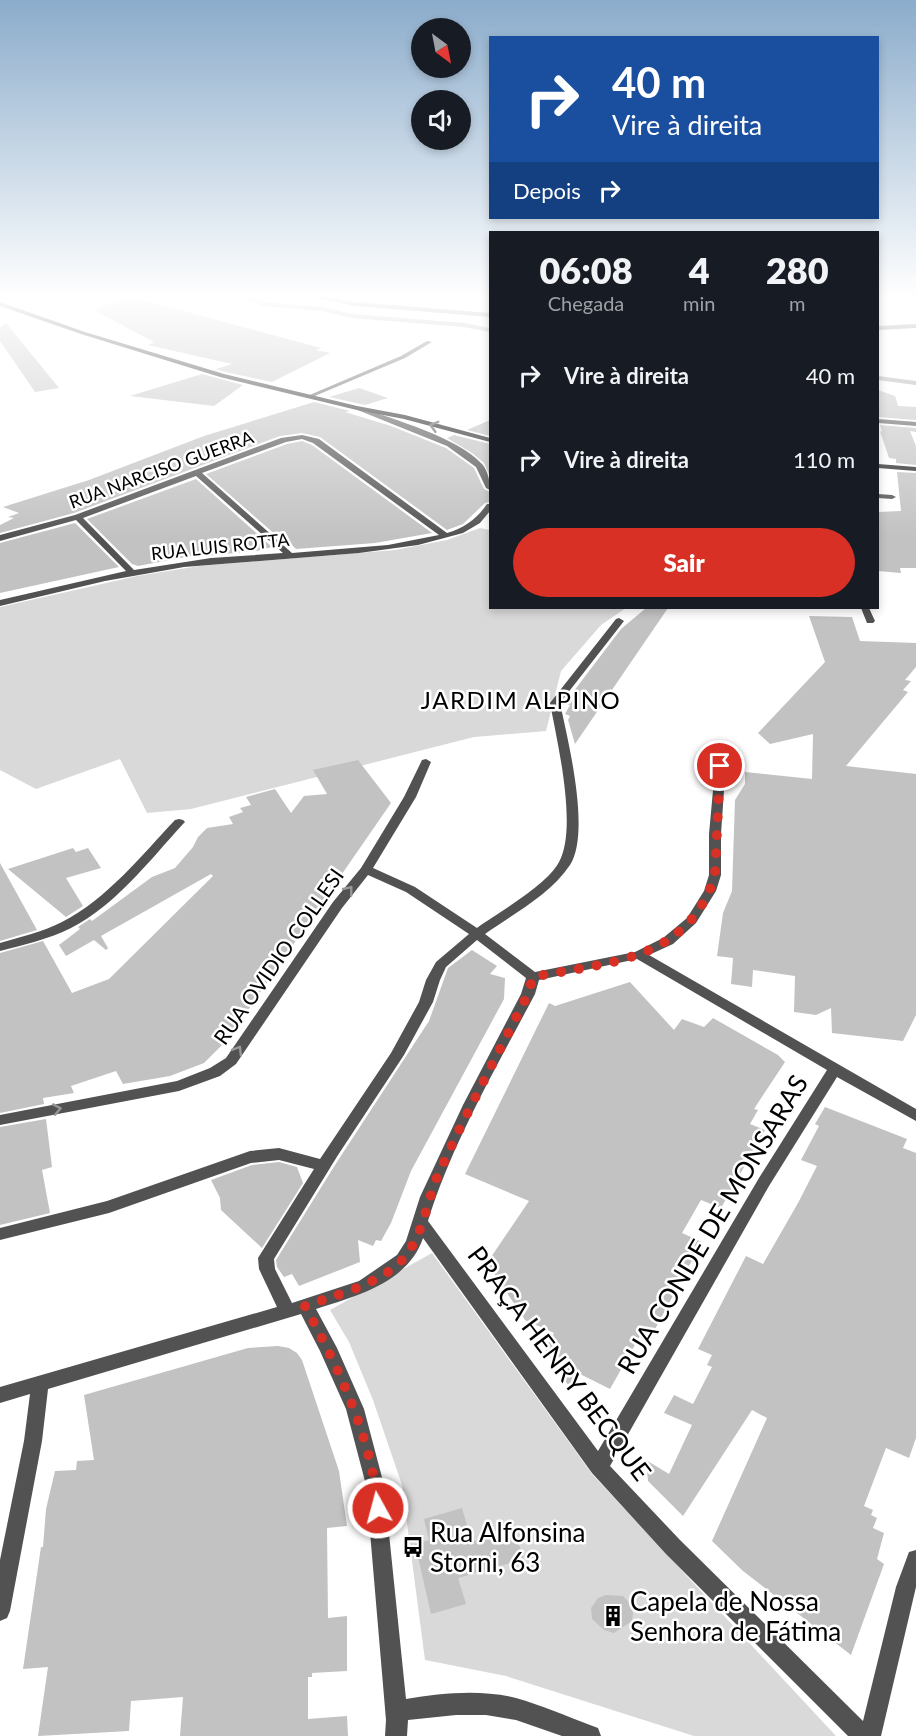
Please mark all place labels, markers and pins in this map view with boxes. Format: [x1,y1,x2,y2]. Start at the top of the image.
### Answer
pin [694,740,745,791]
place label: Rua Alfonsina Storni, 63 [430,1516,586,1578]
bus stop icon: Rua Alfonsina Storni, 63 [401,1535,425,1559]
place label: Capela de Nossa Senhora de Fátima [630,1585,841,1647]
building icon: Capela de Nossa Senhora de Fátima [601,1604,625,1628]

